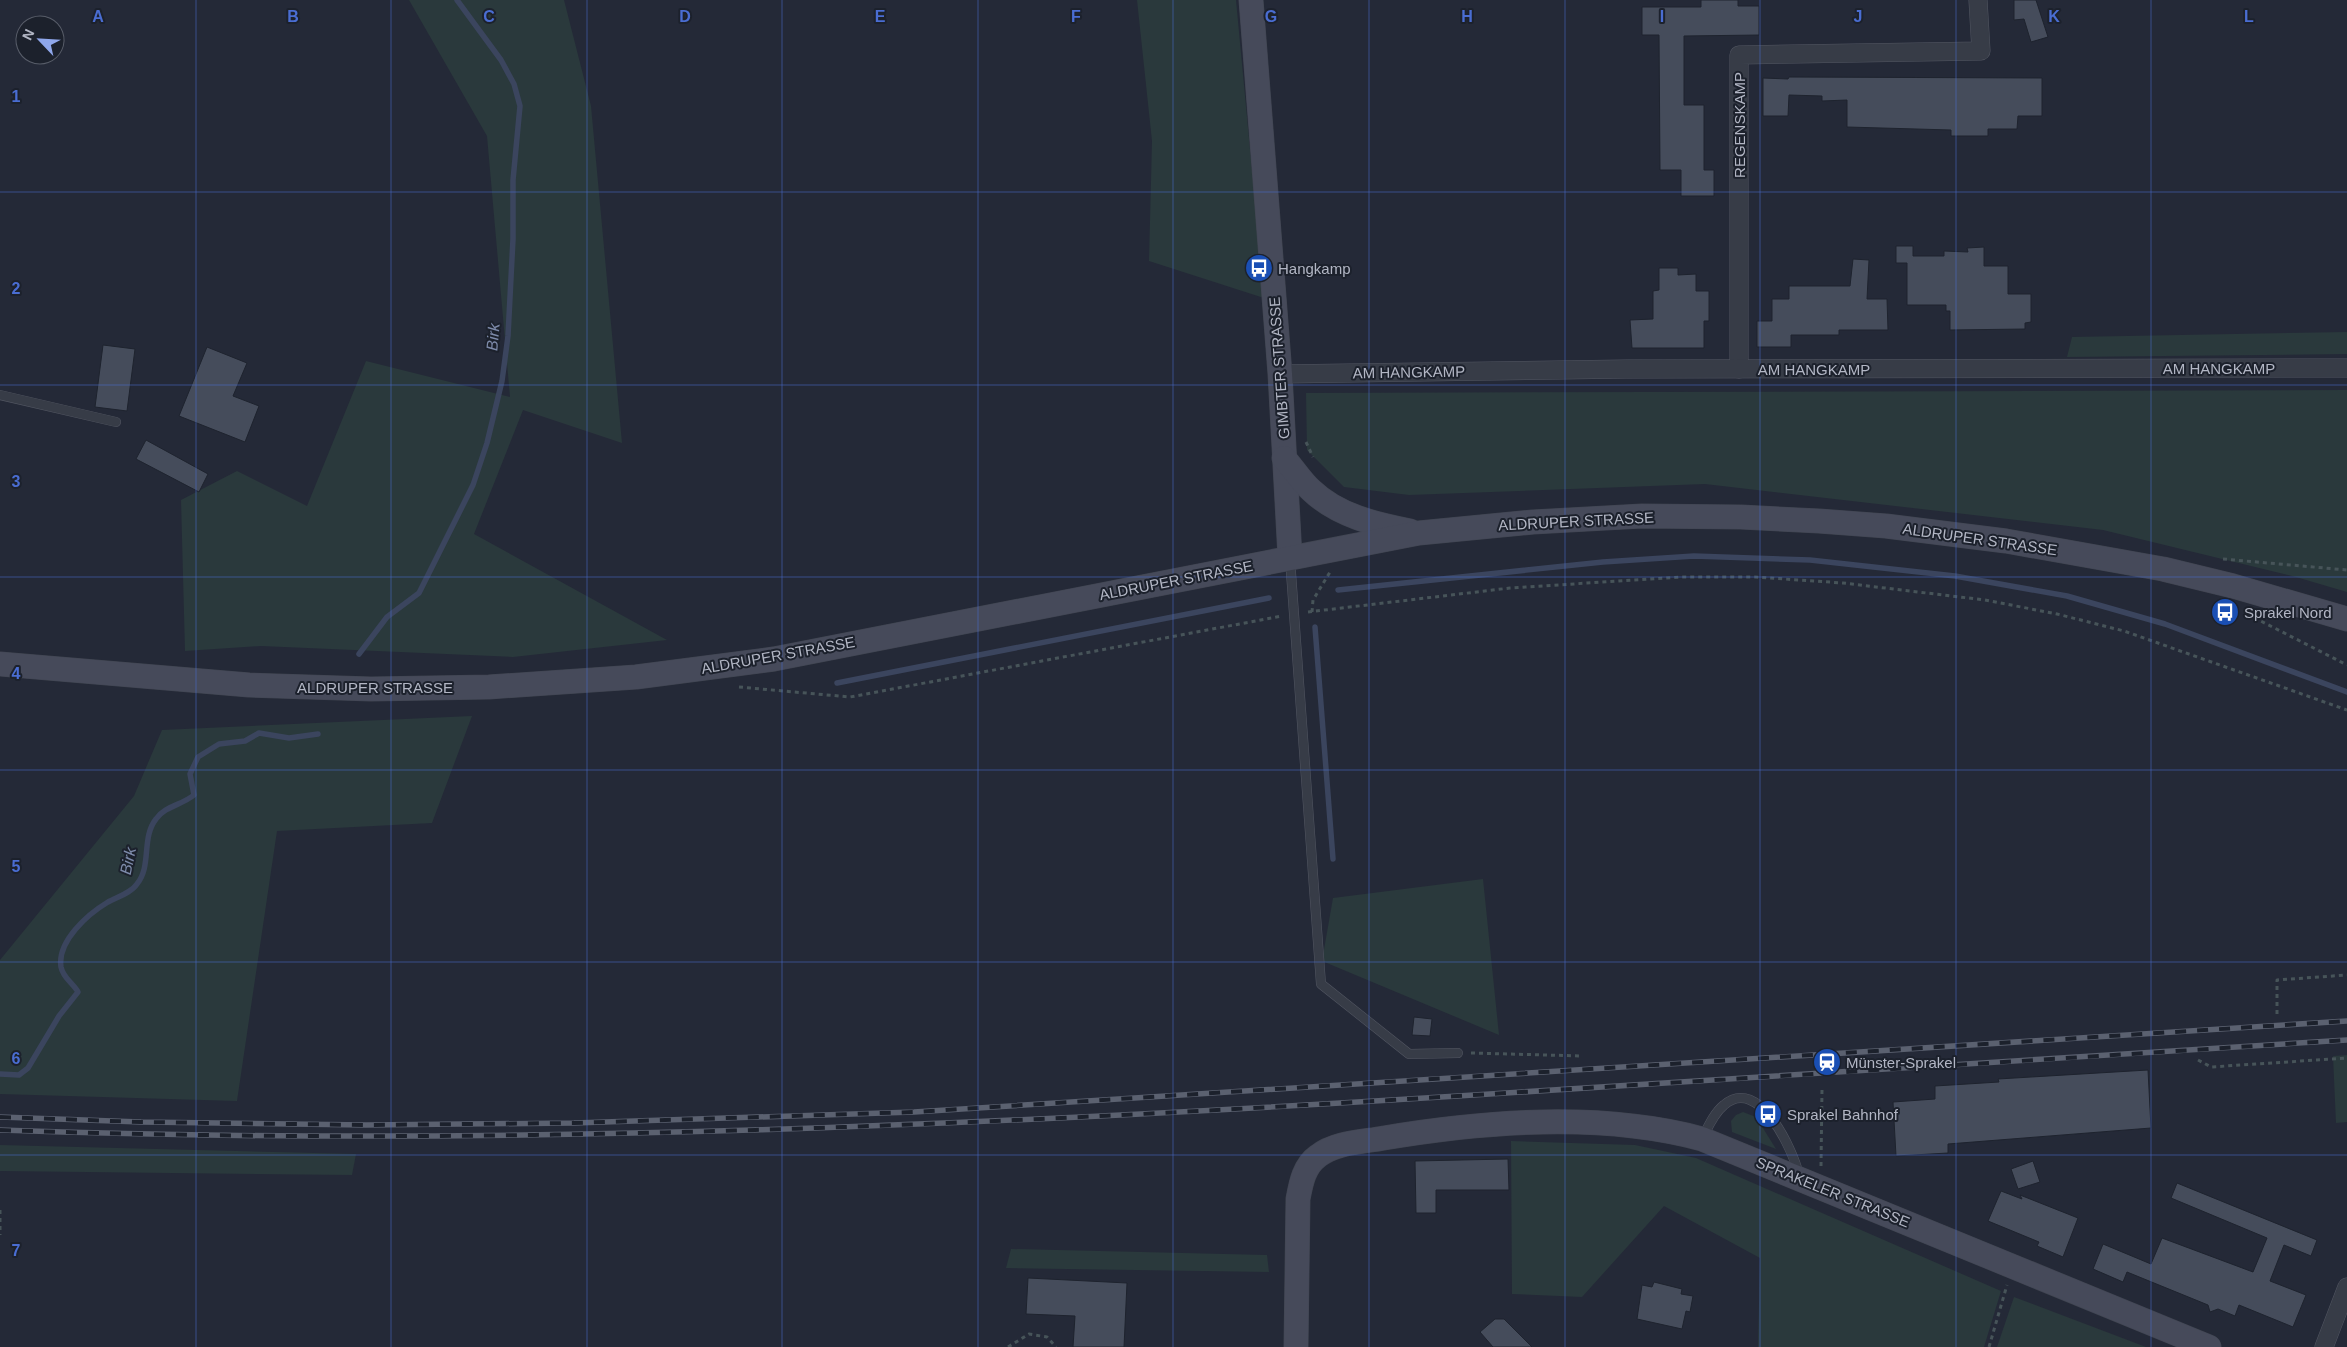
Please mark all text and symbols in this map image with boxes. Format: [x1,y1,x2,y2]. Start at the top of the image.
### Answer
text: A [92,8,104,25]
text: B [287,8,299,25]
text: C [483,8,495,25]
text: D [679,8,691,25]
text: E [875,8,886,25]
text: F [1071,8,1081,25]
text: G [1265,8,1277,25]
text: H [1461,8,1473,25]
text: I [1660,8,1664,25]
text: J [1854,8,1862,25]
text: K [2048,8,2060,25]
text: L [2244,8,2254,25]
north arrow [15,15,65,65]
text: N [19,27,38,42]
street label: REGENSKAMP [1731,72,1748,178]
text: 1 [12,88,21,105]
bus stop icon: Hangkamp [1244,253,1274,283]
place label: Hangkamp [1278,260,1351,277]
text: 2 [12,280,21,297]
street label: GIMBTER STRASSE [1266,296,1292,440]
water label: Birk [483,322,503,351]
street label: AM HANGKAMP [2163,360,2275,377]
street label: AM HANGKAMP [1758,361,1870,378]
street label: AM HANGKAMP [1353,363,1465,381]
text: 3 [12,473,21,490]
street label: ALDRUPER STRASSE [1498,508,1654,534]
street label: ALDRUPER STRASSE [1902,520,2058,558]
street label: ALDRUPER STRASSE [1098,557,1254,603]
bus stop icon: Sprakel Nord [2210,597,2240,627]
place label: Sprakel Nord [2244,604,2332,621]
street label: ALDRUPER STRASSE [700,633,856,677]
text: 4 [12,665,21,682]
street label: ALDRUPER STRASSE [297,679,453,696]
water label: Birk [117,845,139,876]
text: 5 [12,858,21,875]
station icon: Münster-Sprakel [1812,1047,1842,1077]
text: 6 [12,1050,21,1067]
place label: Münster-Sprakel [1846,1054,1956,1071]
bus stop icon: Sprakel Bahnhof [1753,1099,1783,1129]
place label: Sprakel Bahnhof [1787,1106,1899,1123]
street label: SPRAKELER STRASSE [1754,1153,1912,1231]
text: 7 [12,1242,21,1259]

